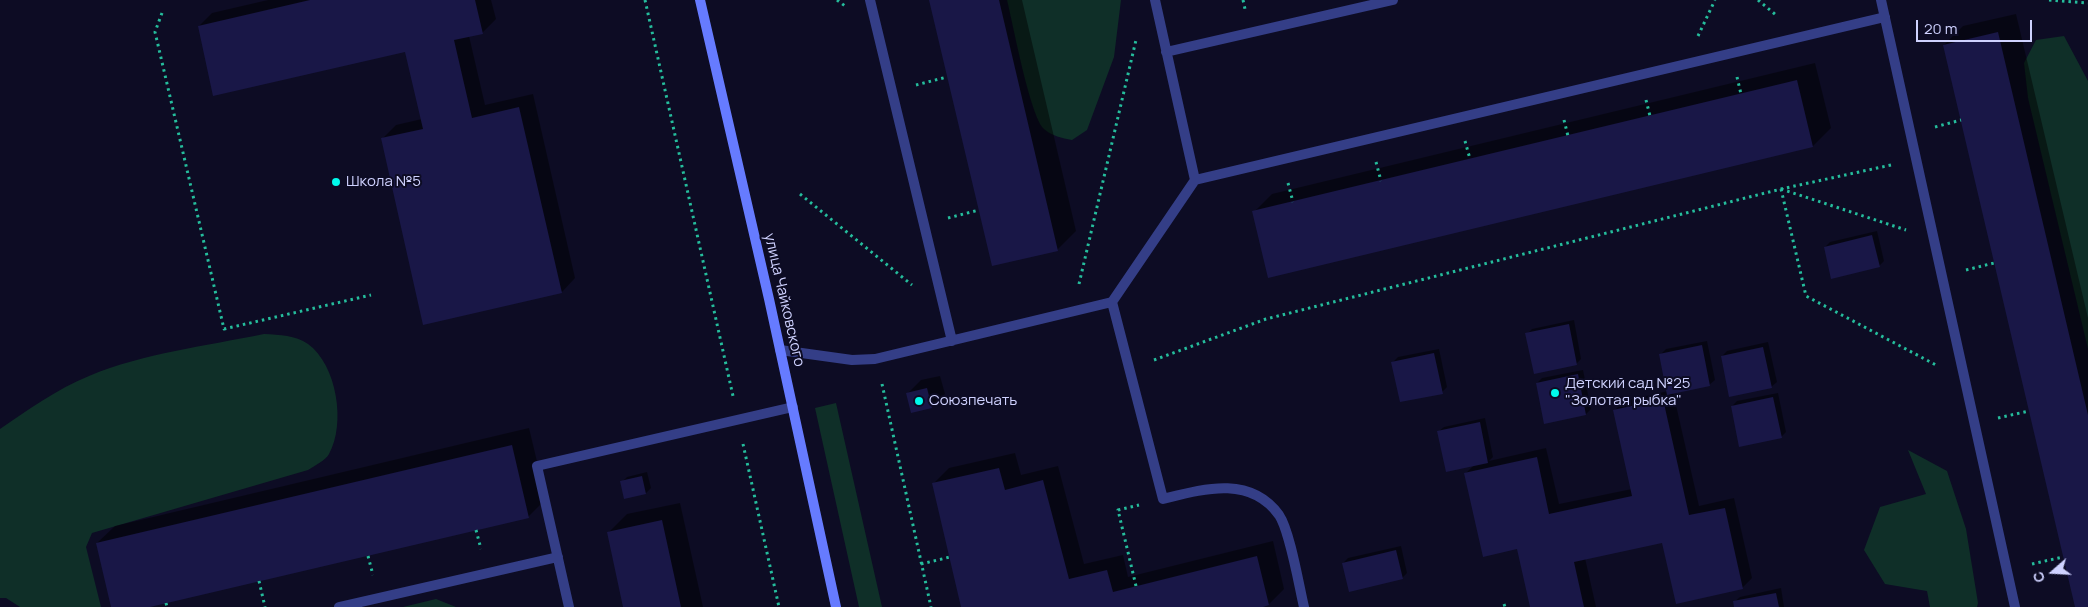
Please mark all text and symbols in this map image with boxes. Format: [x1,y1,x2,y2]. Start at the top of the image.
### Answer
scale bar [1918,10,2034,42]
text: 20 m [1924,18,1957,39]
place label: Школа №5 [346,173,421,191]
marker: Школа №5 [330,176,342,188]
street label: улица Чайковского [760,232,808,368]
place label: Детский сад №25 "Золотая рыбка" [1565,375,1690,410]
marker: Детский сад №25 "Золотая рыбка" [1549,387,1561,399]
place label: Союзпечать [929,392,1017,410]
marker: Союзпечать [913,395,925,407]
north arrow [2028,547,2078,597]
text: С [2028,569,2049,585]

